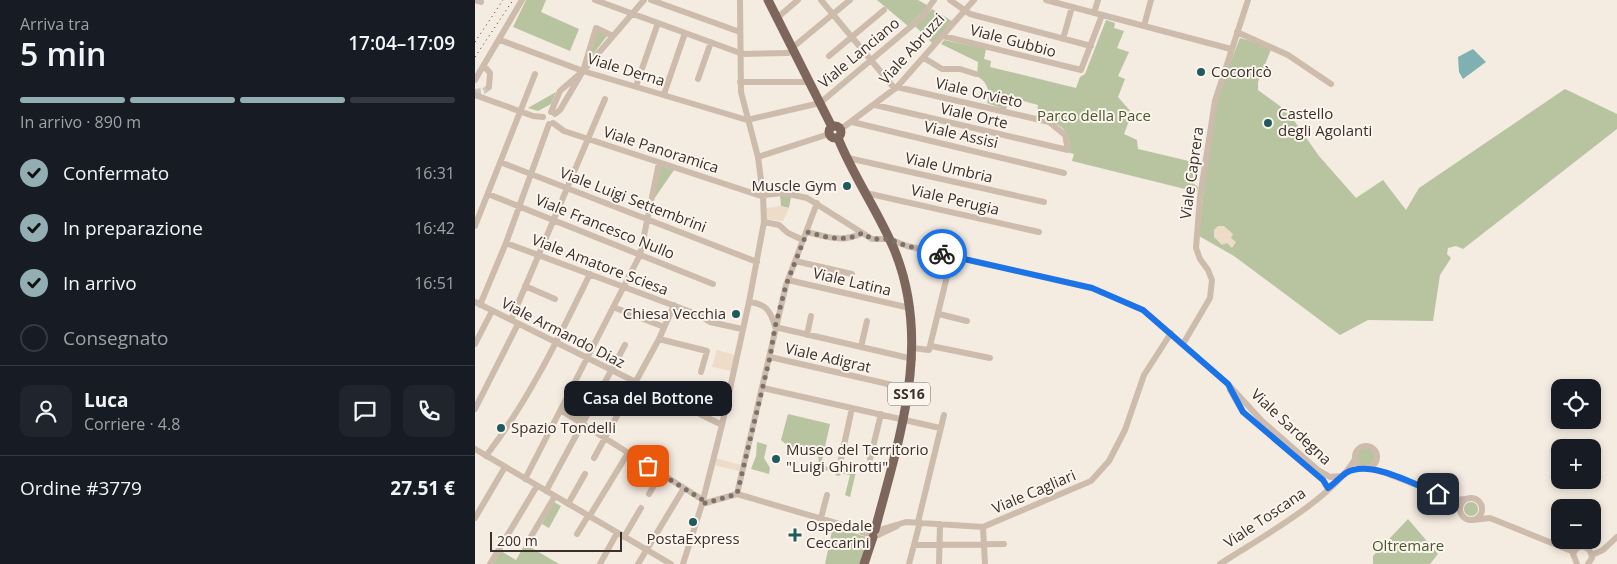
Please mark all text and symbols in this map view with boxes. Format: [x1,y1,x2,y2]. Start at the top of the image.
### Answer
street label: Viale Abruzzi [874,9,948,88]
street label: Viale Lanciano [814,12,903,92]
text: Arriva tra [20,13,89,35]
street label: Viale Gubbio [968,19,1059,61]
text: 17:04–17:09 [348,30,455,56]
text: 5 min [20,32,106,75]
street label: Viale Derna [585,48,668,90]
place label: Cocoricò [1211,61,1272,81]
marker: Cocoricò [1195,66,1207,78]
street label: Viale Orvieto [934,72,1025,112]
street label: Viale Orte [938,98,1010,133]
place label: Castello degli Agolanti [1278,103,1372,140]
park label: Parco della Pace [1037,105,1151,125]
text: In arrivo · 890 m [20,111,141,133]
street label: Viale Assisi [922,116,1000,152]
marker: Castello degli Agolanti [1262,117,1274,129]
street label: Viale Panoramica [601,121,722,177]
street label: Viale Caprera [1175,125,1207,220]
street label: Viale Umbria [903,147,995,187]
icon: check [20,159,48,187]
text: Confermato [63,160,169,186]
text: 16:31 [414,162,455,184]
street label: Viale Luigi Settembrini [557,162,710,236]
place label: Muscle Gym [752,175,837,195]
street label: Viale Perugia [909,179,1001,219]
marker: Muscle Gym [841,180,853,192]
street label: Viale Francesco Nullo [533,189,678,263]
icon: check [20,214,48,242]
text: In preparazione [63,215,203,241]
text: 16:42 [414,217,455,239]
street label: Viale Amatore Sciesa [529,229,672,299]
courier [917,229,967,279]
icon: bike [928,240,956,268]
street label: Viale Latina [811,262,893,300]
icon: check [20,269,48,297]
text: In arrivo [63,270,137,296]
text: 16:51 [414,272,455,294]
street label: Viale Armando Diaz [498,292,629,372]
place label: Chiesa Vecchia [623,303,726,323]
marker: Chiesa Vecchia [730,308,742,320]
text: Consegnato [63,325,169,351]
street label: Viale Adigrat [783,337,873,377]
map controls [1551,379,1601,549]
button: locate [1551,379,1601,429]
callout: Casa del Bottone [564,381,732,416]
road number: SS16 [888,382,930,406]
street label: Viale Sardegna [1247,384,1336,469]
button: person [20,385,72,437]
button: chat [339,385,391,437]
button: phone [403,385,455,437]
text: Luca [84,387,128,413]
text: Casa del Bottone [583,387,713,409]
text: Corriere · 4.8 [84,413,180,435]
place label: Spazio Tondelli [511,417,616,437]
marker: Spazio Tondelli [495,422,507,434]
place label: Museo del Territorio "Luigi Ghirotti" [786,439,929,476]
button: + [1551,439,1601,489]
pin [627,445,669,487]
icon: bag [634,452,662,480]
marker: Museo del Territorio "Luigi Ghirotti" [770,453,782,465]
street label: Viale Cagliari [989,464,1078,518]
pin [1417,473,1459,515]
text: Ordine #3779 [20,475,142,501]
text: 27.51 € [390,475,455,501]
icon: home [1424,480,1452,508]
street label: Viale Toscana [1220,482,1309,552]
button: − [1551,499,1601,549]
place label: Ospedale Ceccarini [806,515,872,552]
marker: PostaExpress [687,516,699,528]
place label: PostaExpress [646,528,740,548]
marker: Ospedale Ceccarini [788,528,802,542]
scale bar [490,529,623,552]
text: 200 m [497,531,538,550]
park label: Oltremare [1372,535,1444,555]

